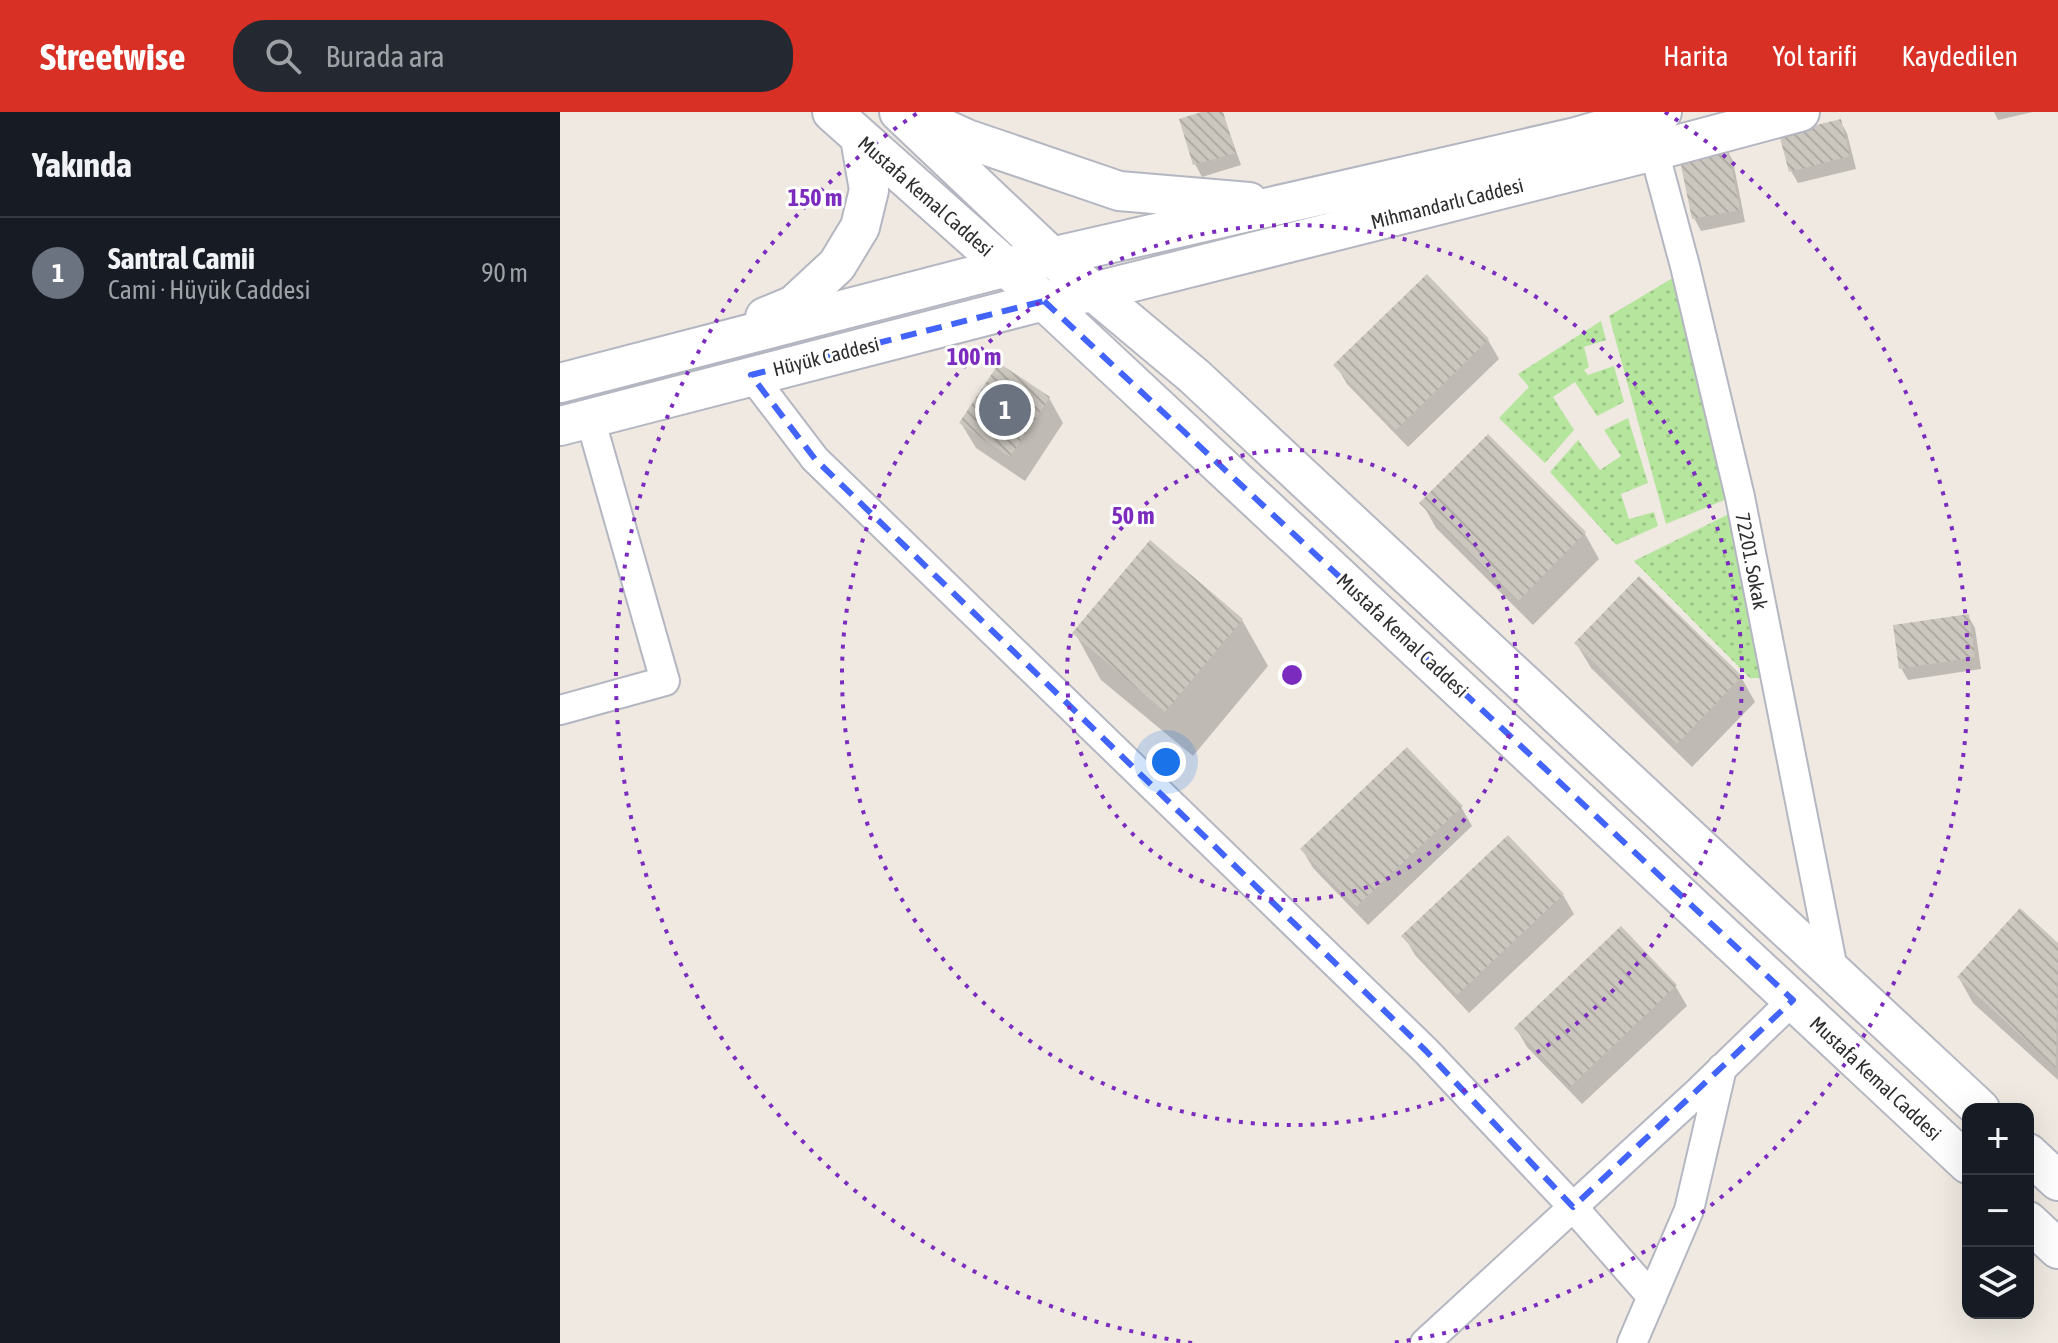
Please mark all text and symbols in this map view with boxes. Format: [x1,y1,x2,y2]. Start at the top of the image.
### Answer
search box [233,20,793,92]
icon: search [261,34,305,78]
text: Streetwise [40,35,185,78]
text: Burada ara [325,39,445,73]
text: Harita [1663,40,1728,72]
text: Yol tarifi [1772,40,1858,72]
text: Kaydedilen [1902,40,2018,72]
street label: Mustafa Kemal Caddesi [854,131,998,261]
text: Yakında [32,145,132,184]
street label: Mihmandarlı Caddesi [1368,173,1526,233]
text: 150 m [788,184,842,211]
text: Santral Camii [108,241,255,275]
text: 1 [52,258,64,288]
text: 90 m [481,258,528,288]
text: Cami · Hüyük Caddesi [108,275,311,305]
street label: Hüyük Caddesi [770,332,882,380]
text: 100 m [947,343,1001,370]
pin: 1 [979,380,1031,440]
text: 50 m [1111,502,1155,529]
street label: 72201. Sokak [1731,511,1773,611]
street label: Mustafa Kemal Caddesi [1333,568,1473,702]
centre of rings [1278,661,1306,689]
your location [1146,742,1186,782]
street label: Mustafa Kemal Caddesi [1806,1011,1946,1145]
map controls [1962,1103,2034,1319]
button: + [1962,1103,2034,1175]
button: − [1962,1175,2034,1247]
button: layers [1962,1247,2034,1319]

